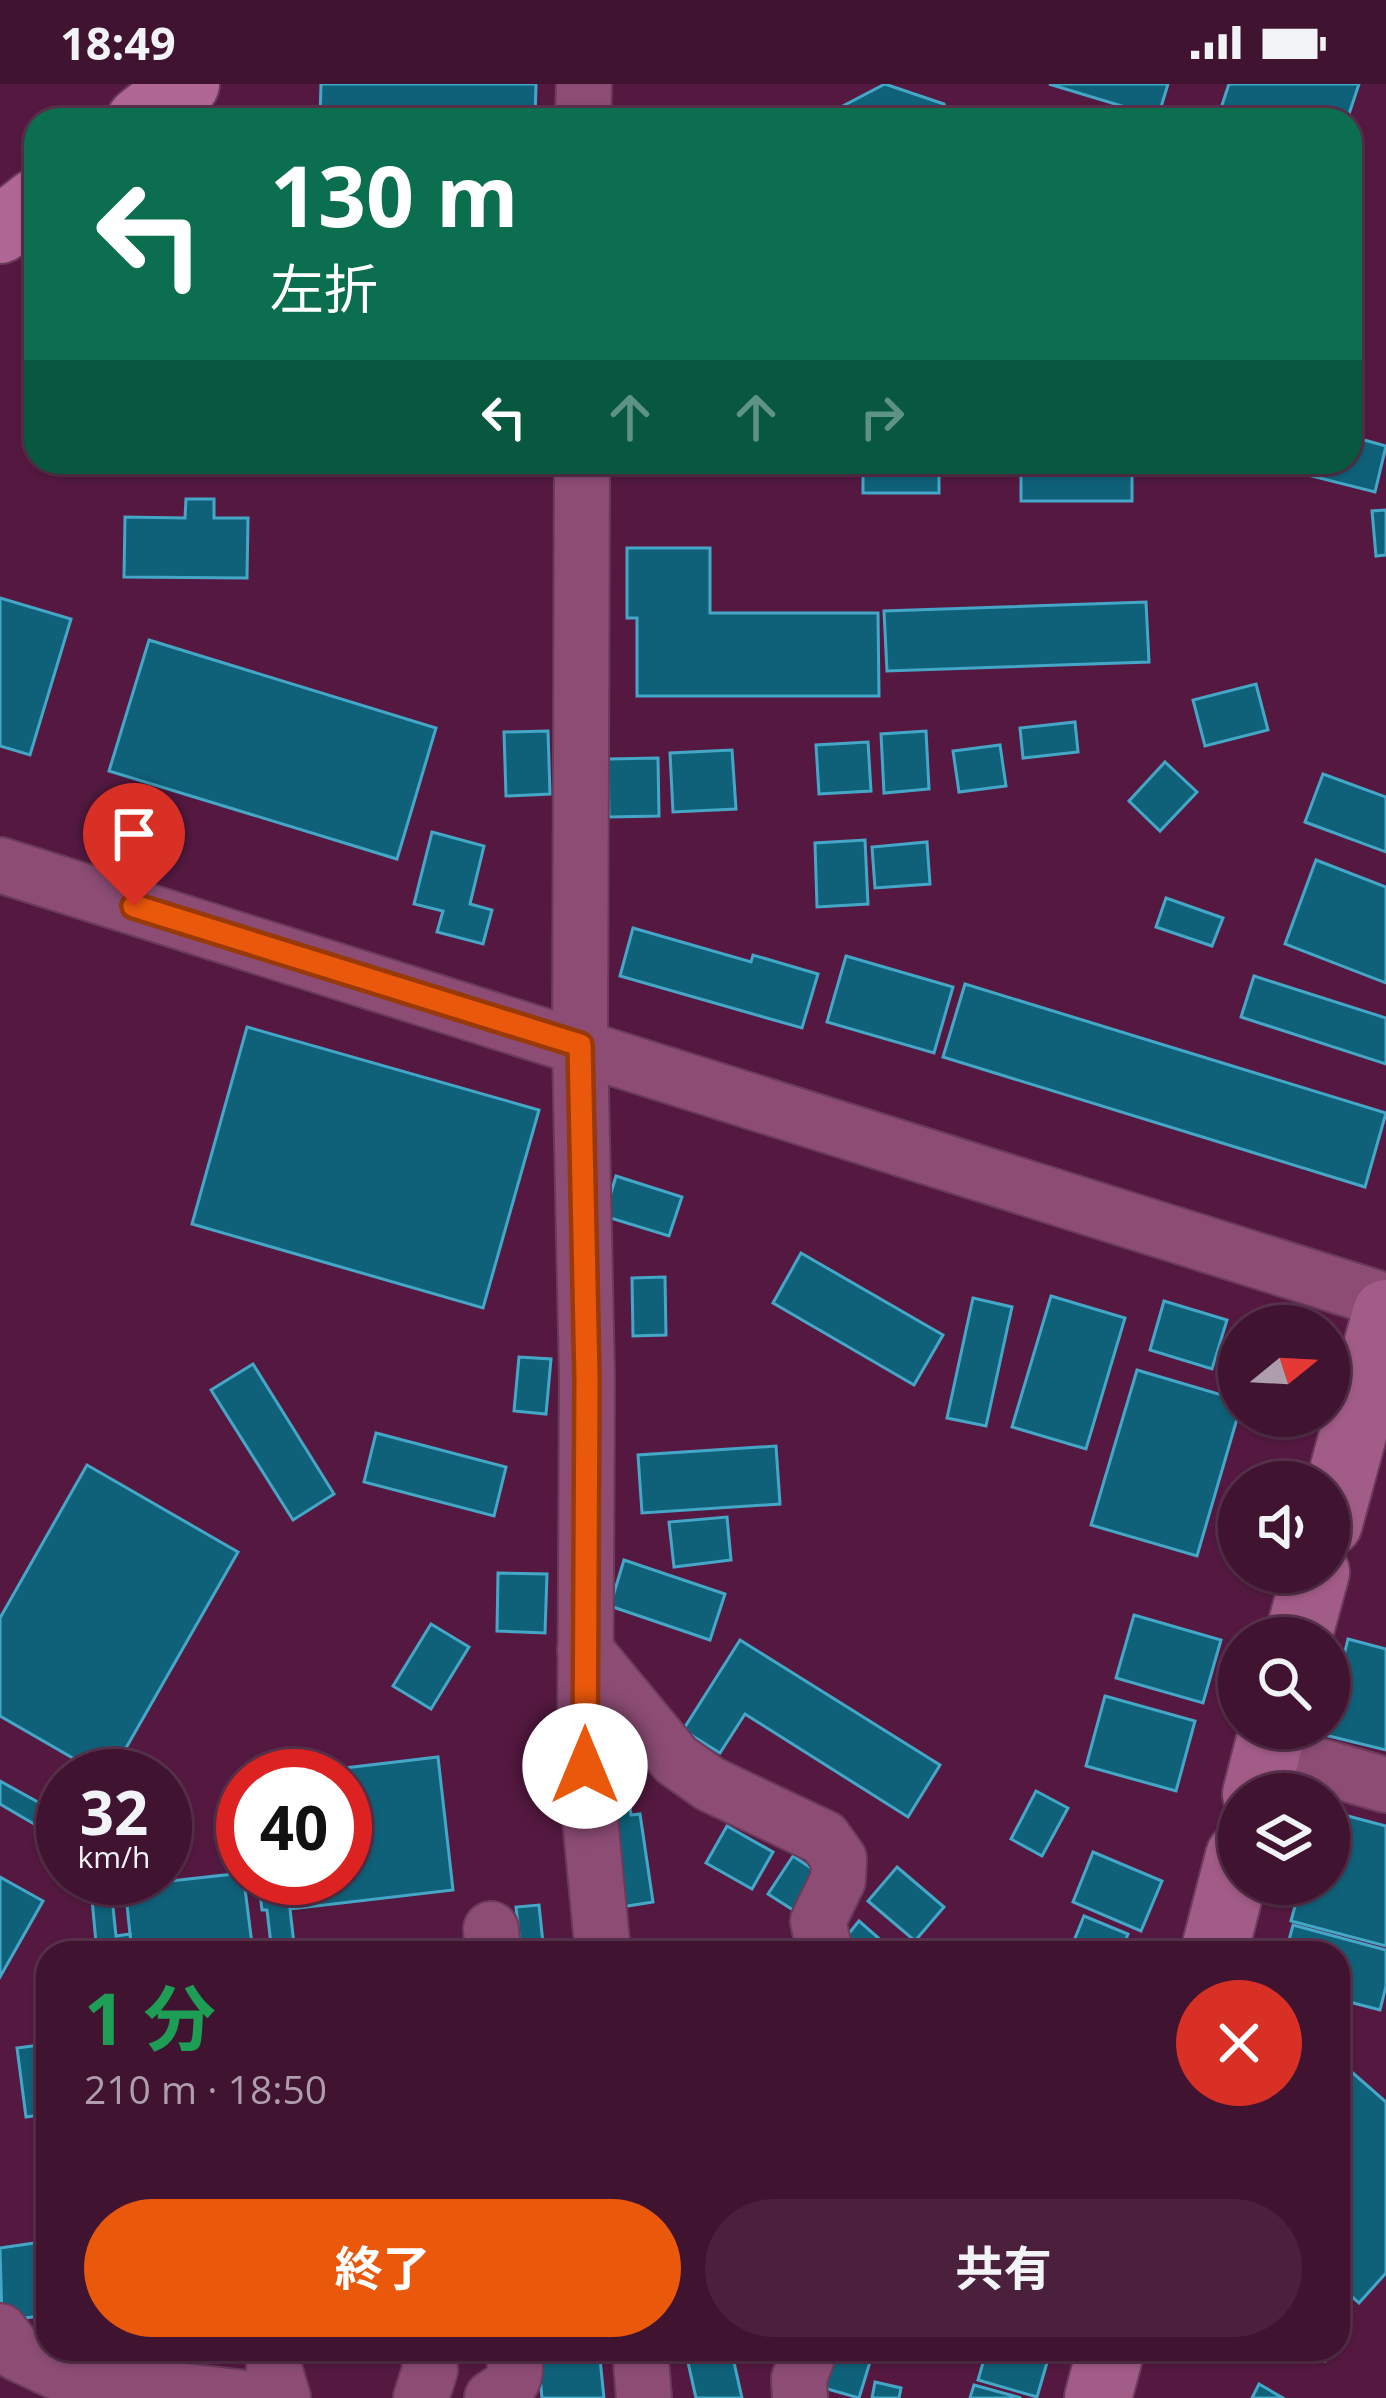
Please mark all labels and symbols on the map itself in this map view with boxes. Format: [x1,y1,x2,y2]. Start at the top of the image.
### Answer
pin [83,783,185,906]
north arrow [1218,1305,1350,1437]
position arrow [522,1703,648,1829]
speed limit sign: 40 [216,1749,372,1905]

